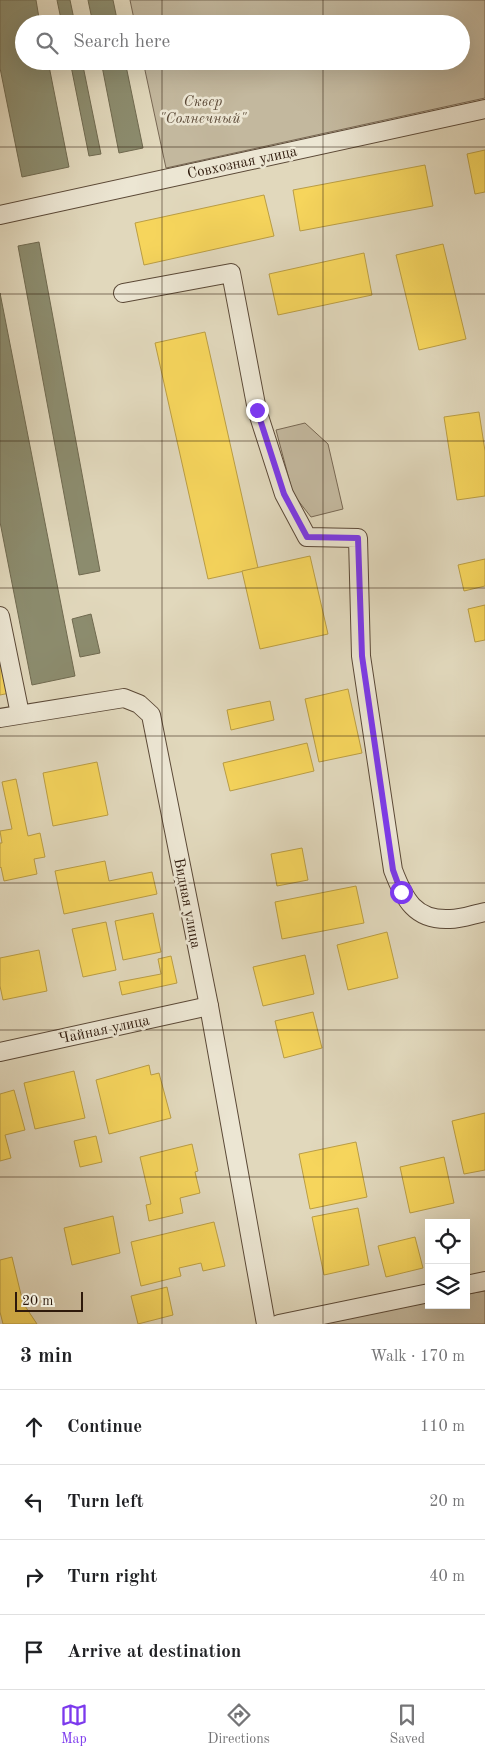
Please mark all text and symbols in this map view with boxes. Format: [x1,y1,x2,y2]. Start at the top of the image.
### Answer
search box [15,15,470,70]
icon: search [33,29,61,57]
text: Search here [73,33,170,52]
park label: Сквер "Солнечный" [160,95,248,127]
street label: Совхозная улица [186,144,299,182]
route end [246,399,269,422]
street label: Видная улица [170,857,203,950]
route start [390,881,413,904]
street label: Чайная улица [58,1013,152,1047]
map controls [425,1219,470,1309]
button: locate [425,1219,470,1264]
button: layers [425,1264,470,1309]
scale bar [15,1289,82,1312]
text: 20 m [22,1294,53,1308]
text: 3 min [20,1346,73,1367]
text: Walk · 170 m [370,1349,465,1365]
icon: ahead [20,1413,48,1441]
text: Continue [67,1418,142,1437]
text: 110 m [420,1419,465,1435]
icon: left [20,1488,48,1516]
text: Turn left [67,1493,144,1512]
text: 20 m [429,1494,465,1510]
icon: right [20,1563,48,1591]
text: Turn right [67,1568,157,1587]
text: 40 m [429,1569,465,1585]
icon: arrive [20,1638,48,1666]
text: Arrive at destination [67,1643,241,1662]
tab: Map [60,1701,88,1748]
tab: Directions [208,1701,270,1748]
tab: Saved [389,1701,425,1748]

